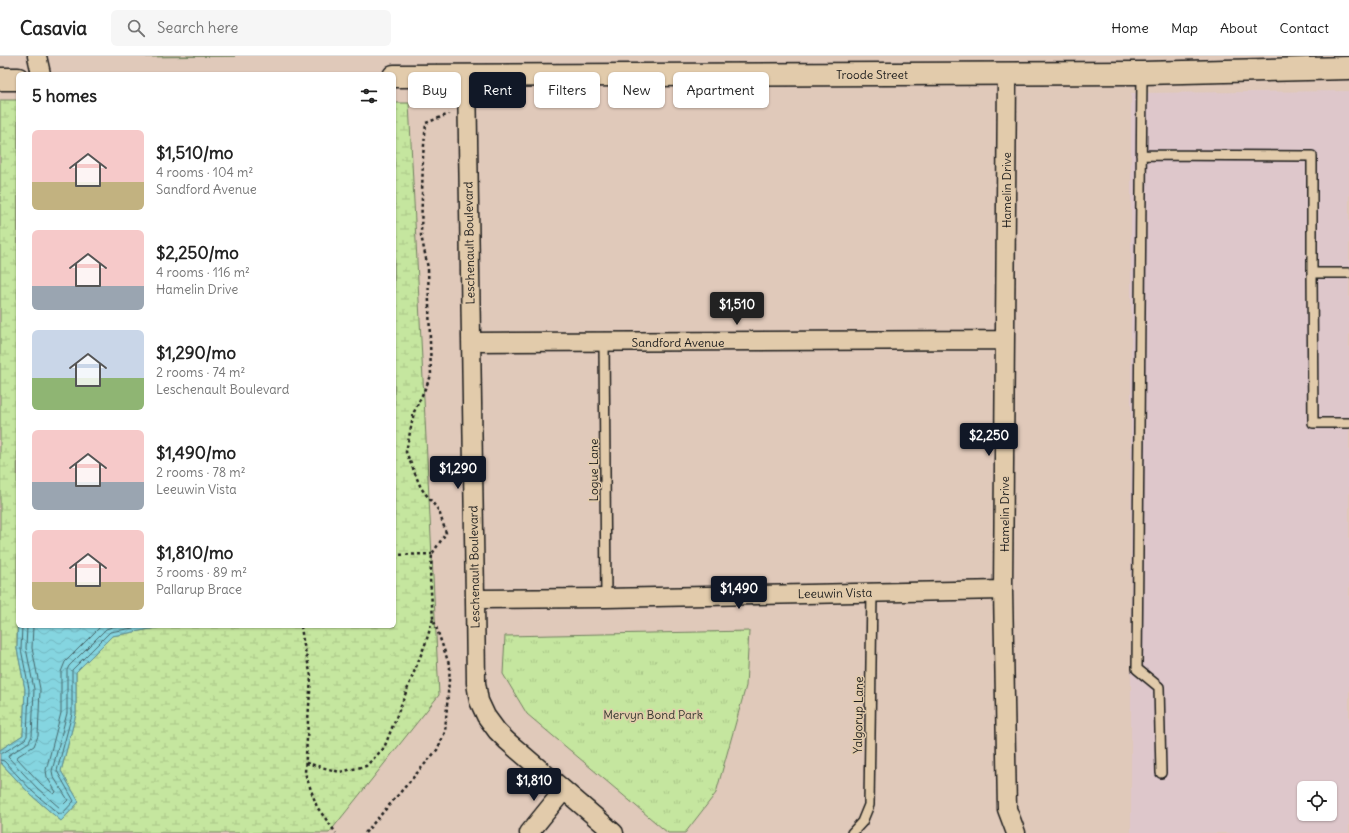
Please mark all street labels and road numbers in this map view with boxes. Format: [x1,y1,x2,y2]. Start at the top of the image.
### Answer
street label: Troode Street [836,67,908,82]
street label: Hamelin Drive [999,152,1014,228]
street label: Leschenault Boulevard [460,181,478,305]
street label: Sandford Avenue [632,335,724,350]
street label: Logue Lane [586,439,601,501]
street label: Hamelin Drive [997,476,1012,552]
street label: Leschenault Boulevard [465,505,483,629]
street label: Leeuwin Vista [798,585,873,601]
street label: Yalgorup Lane [850,676,866,754]

